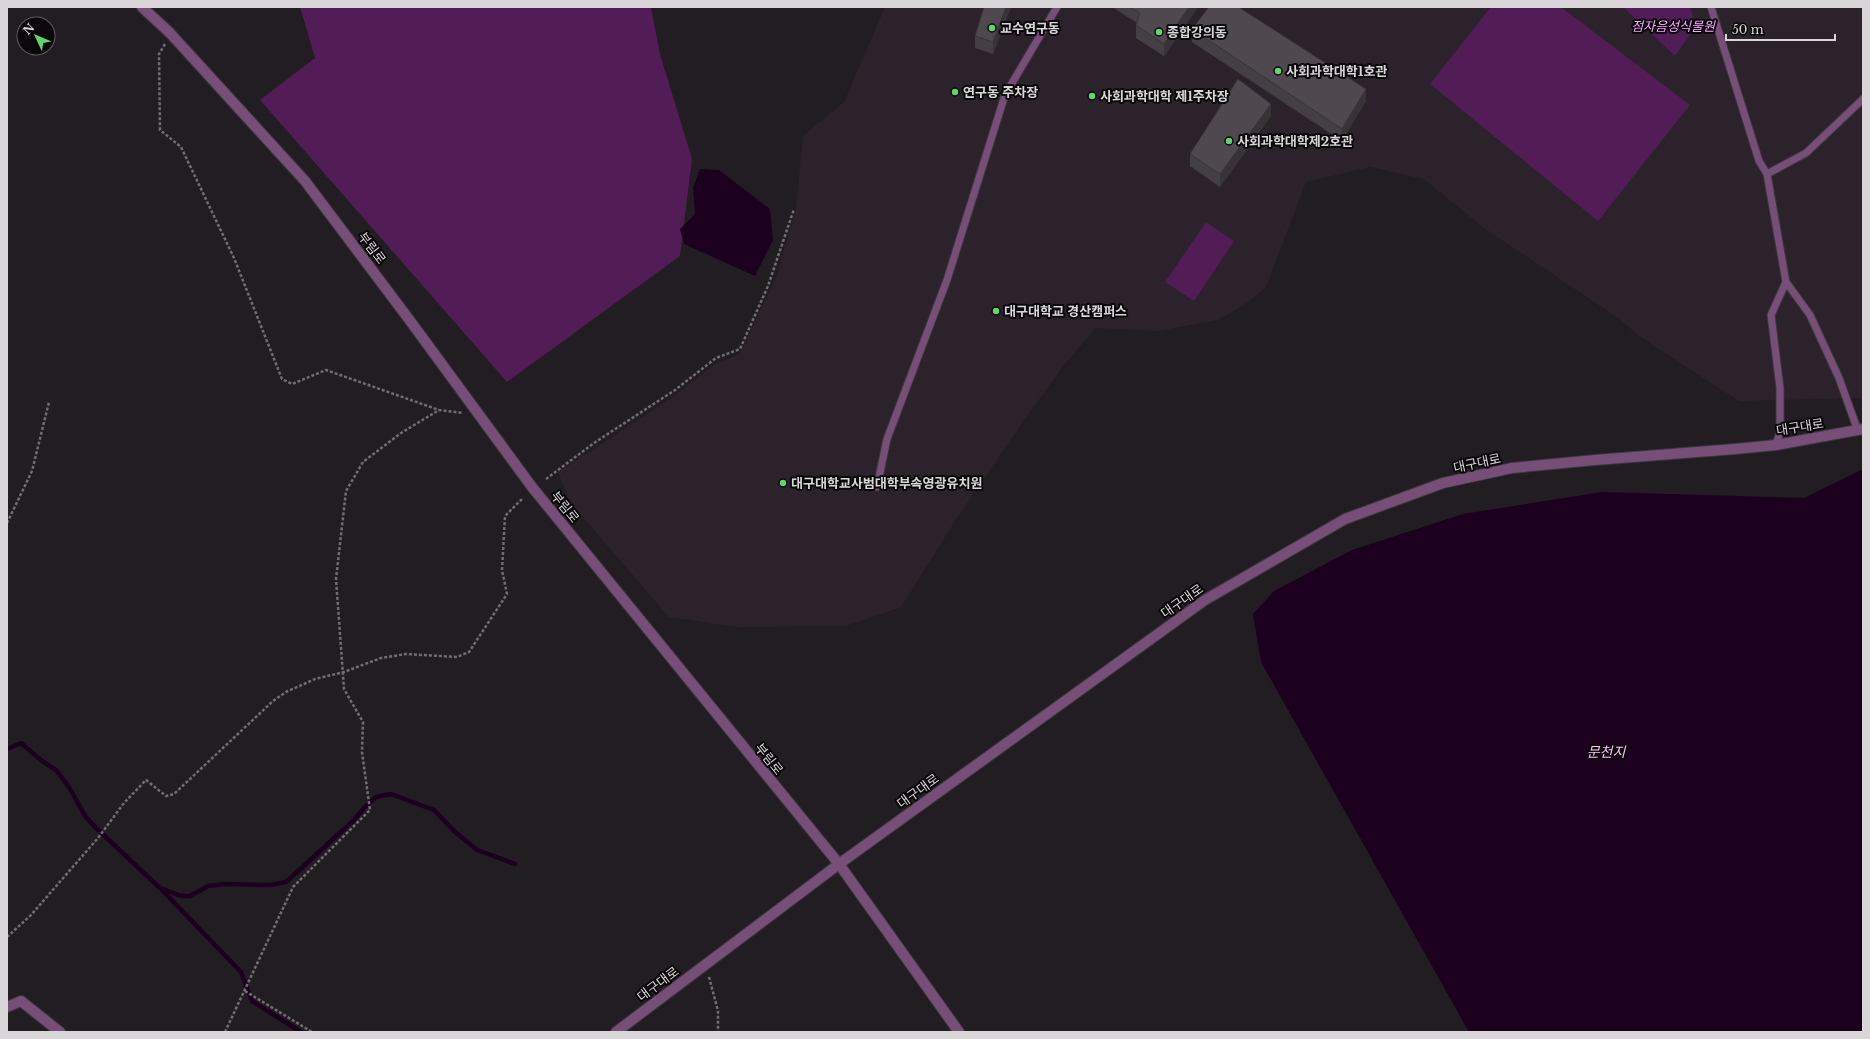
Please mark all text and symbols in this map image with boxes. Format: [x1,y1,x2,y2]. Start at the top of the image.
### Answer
north arrow [16,16,56,56]
scale bar [1726,16,1835,42]
park label: 점자음성식물원 [1631,18,1716,35]
text: N [20,20,38,38]
place label: 교수연구동 [1000,20,1060,37]
text: 50 m [1732,22,1764,37]
marker: 교수연구동 [987,23,997,33]
place label: 종합강의동 [1167,24,1227,41]
marker: 종합강의동 [1154,27,1164,37]
place label: 사회과학대학1호관 [1286,63,1387,80]
marker: 사회과학대학1호관 [1273,66,1283,76]
place label: 연구동 주차장 [963,84,1038,101]
marker: 연구동 주차장 [950,87,960,97]
place label: 사회과학대학 제1주차장 [1100,88,1229,105]
marker: 사회과학대학 제1주차장 [1087,91,1097,101]
place label: 사회과학대학제2호관 [1237,133,1353,150]
marker: 사회과학대학제2호관 [1224,136,1234,146]
street label: 부림로 [354,229,390,267]
place label: 대구대학교 경산캠퍼스 [1004,303,1127,320]
marker: 대구대학교 경산캠퍼스 [991,306,1001,316]
street label: 대구대로 [1775,415,1825,439]
street label: 대구대로 [1452,450,1502,476]
place label: 대구대학교사범대학부속영광유치원 [791,475,982,492]
marker: 대구대학교사범대학부속영광유치원 [778,478,788,488]
street label: 부림로 [547,488,583,526]
street label: 대구대로 [1158,580,1207,622]
street label: 부림로 [751,740,787,778]
water label: 문천지 [1587,743,1626,761]
street label: 대구대로 [894,770,942,812]
street label: 대구대로 [634,963,682,1005]

